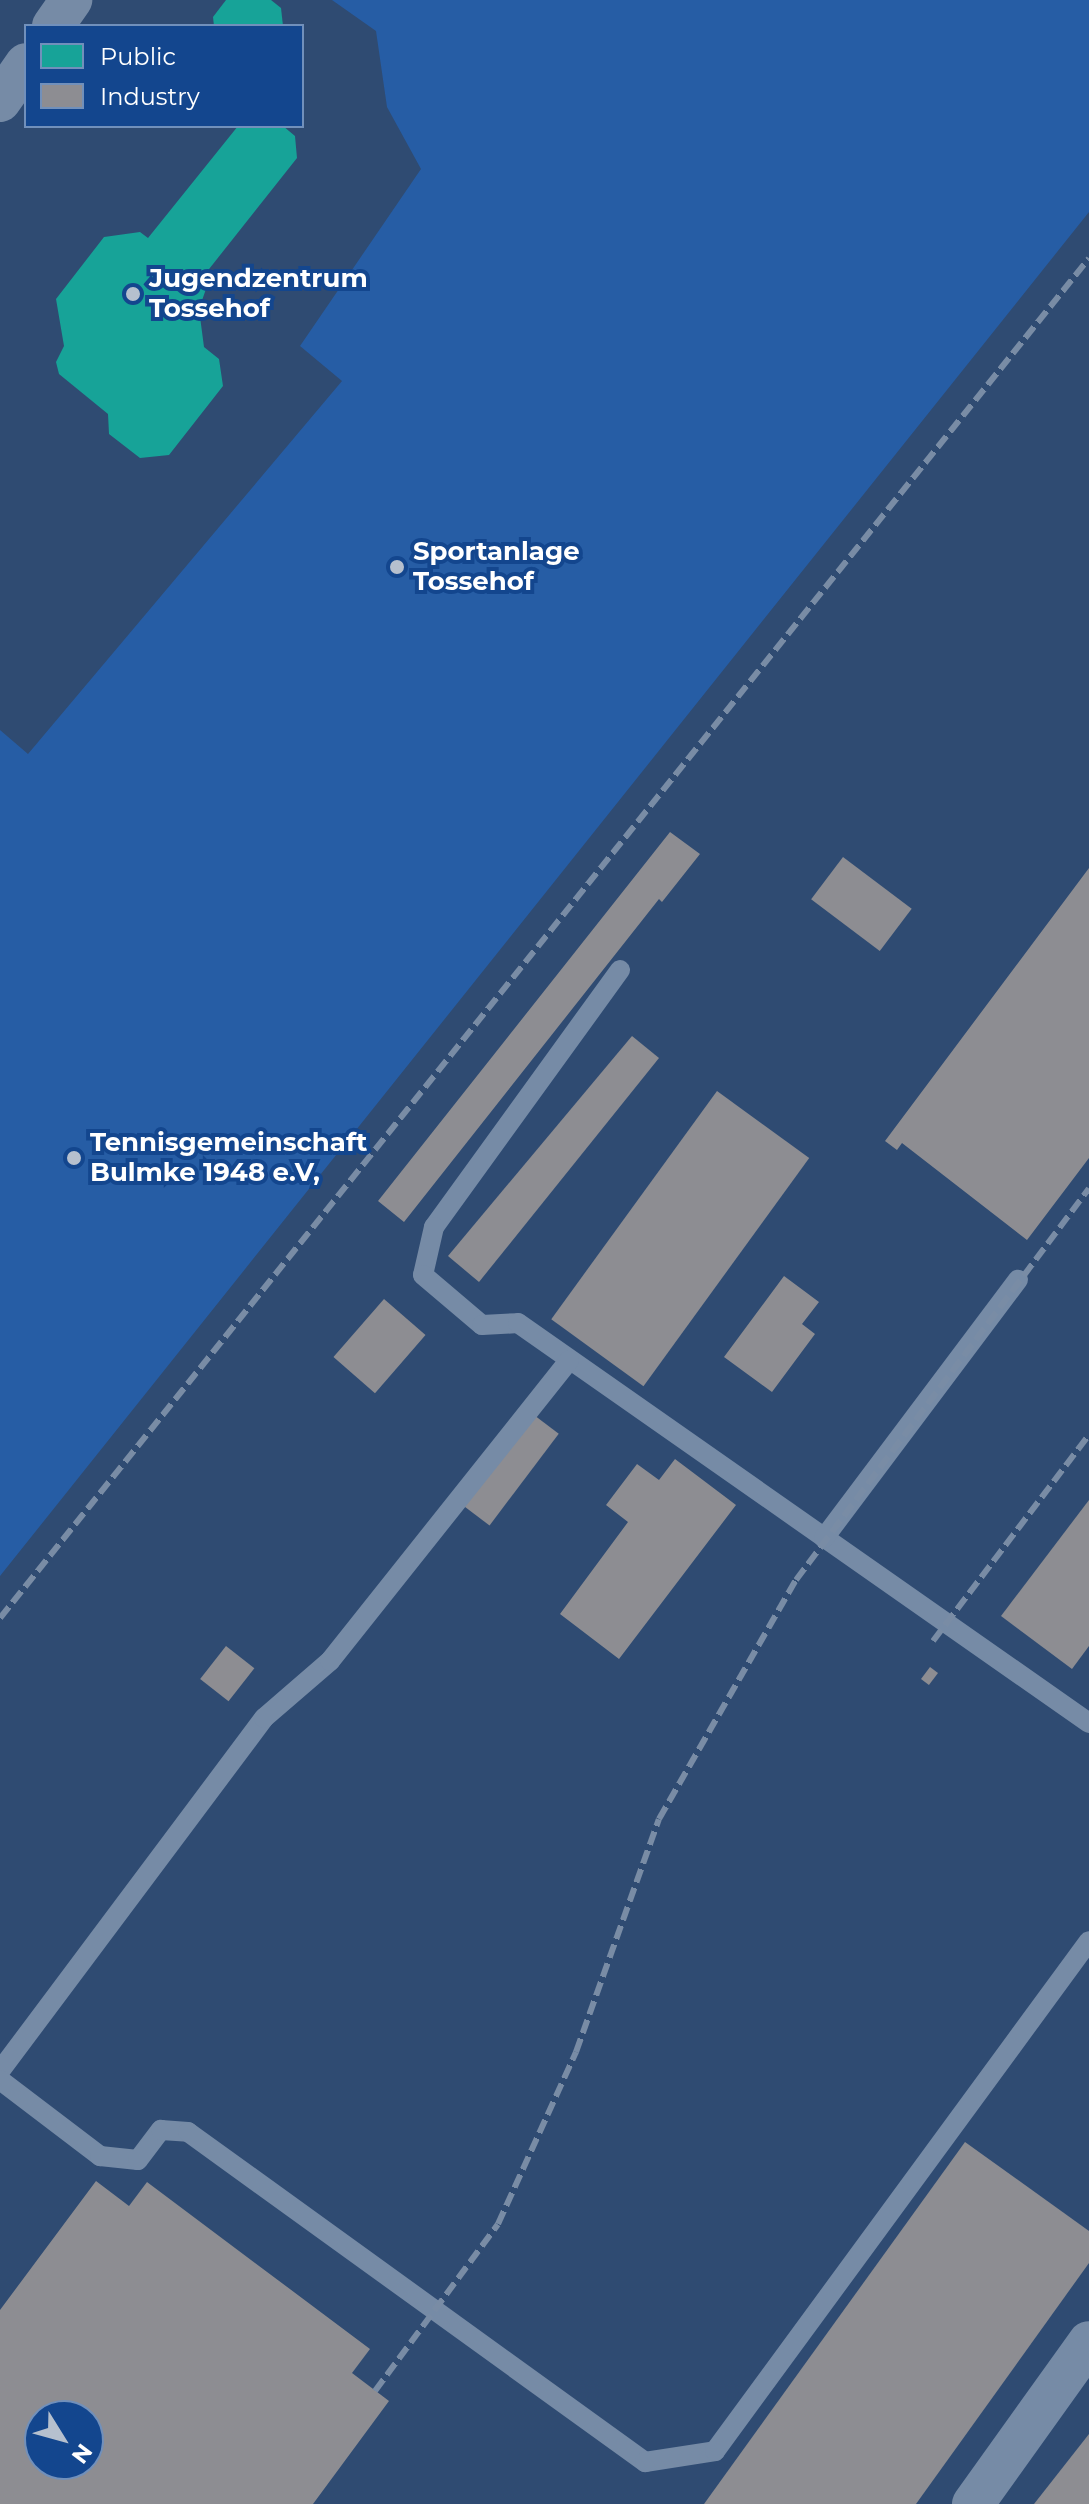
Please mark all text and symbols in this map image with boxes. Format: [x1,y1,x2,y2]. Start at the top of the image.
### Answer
legend [24,24,304,128]
text: Public [100,42,176,71]
text: Industry [100,82,200,111]
place label: Jugendzentrum Tossehof [149,263,368,324]
marker: Jugendzentrum Tossehof [124,285,142,303]
place label: Sportanlage Tossehof [413,536,580,598]
marker: Sportanlage Tossehof [388,558,406,576]
place label: Tennisgemeinschaft Bulmke 1948 e.V, [90,1127,367,1188]
marker: Tennisgemeinschaft Bulmke 1948 e.V, [65,1149,83,1167]
north arrow [24,2400,104,2480]
text: N [66,2438,98,2469]

